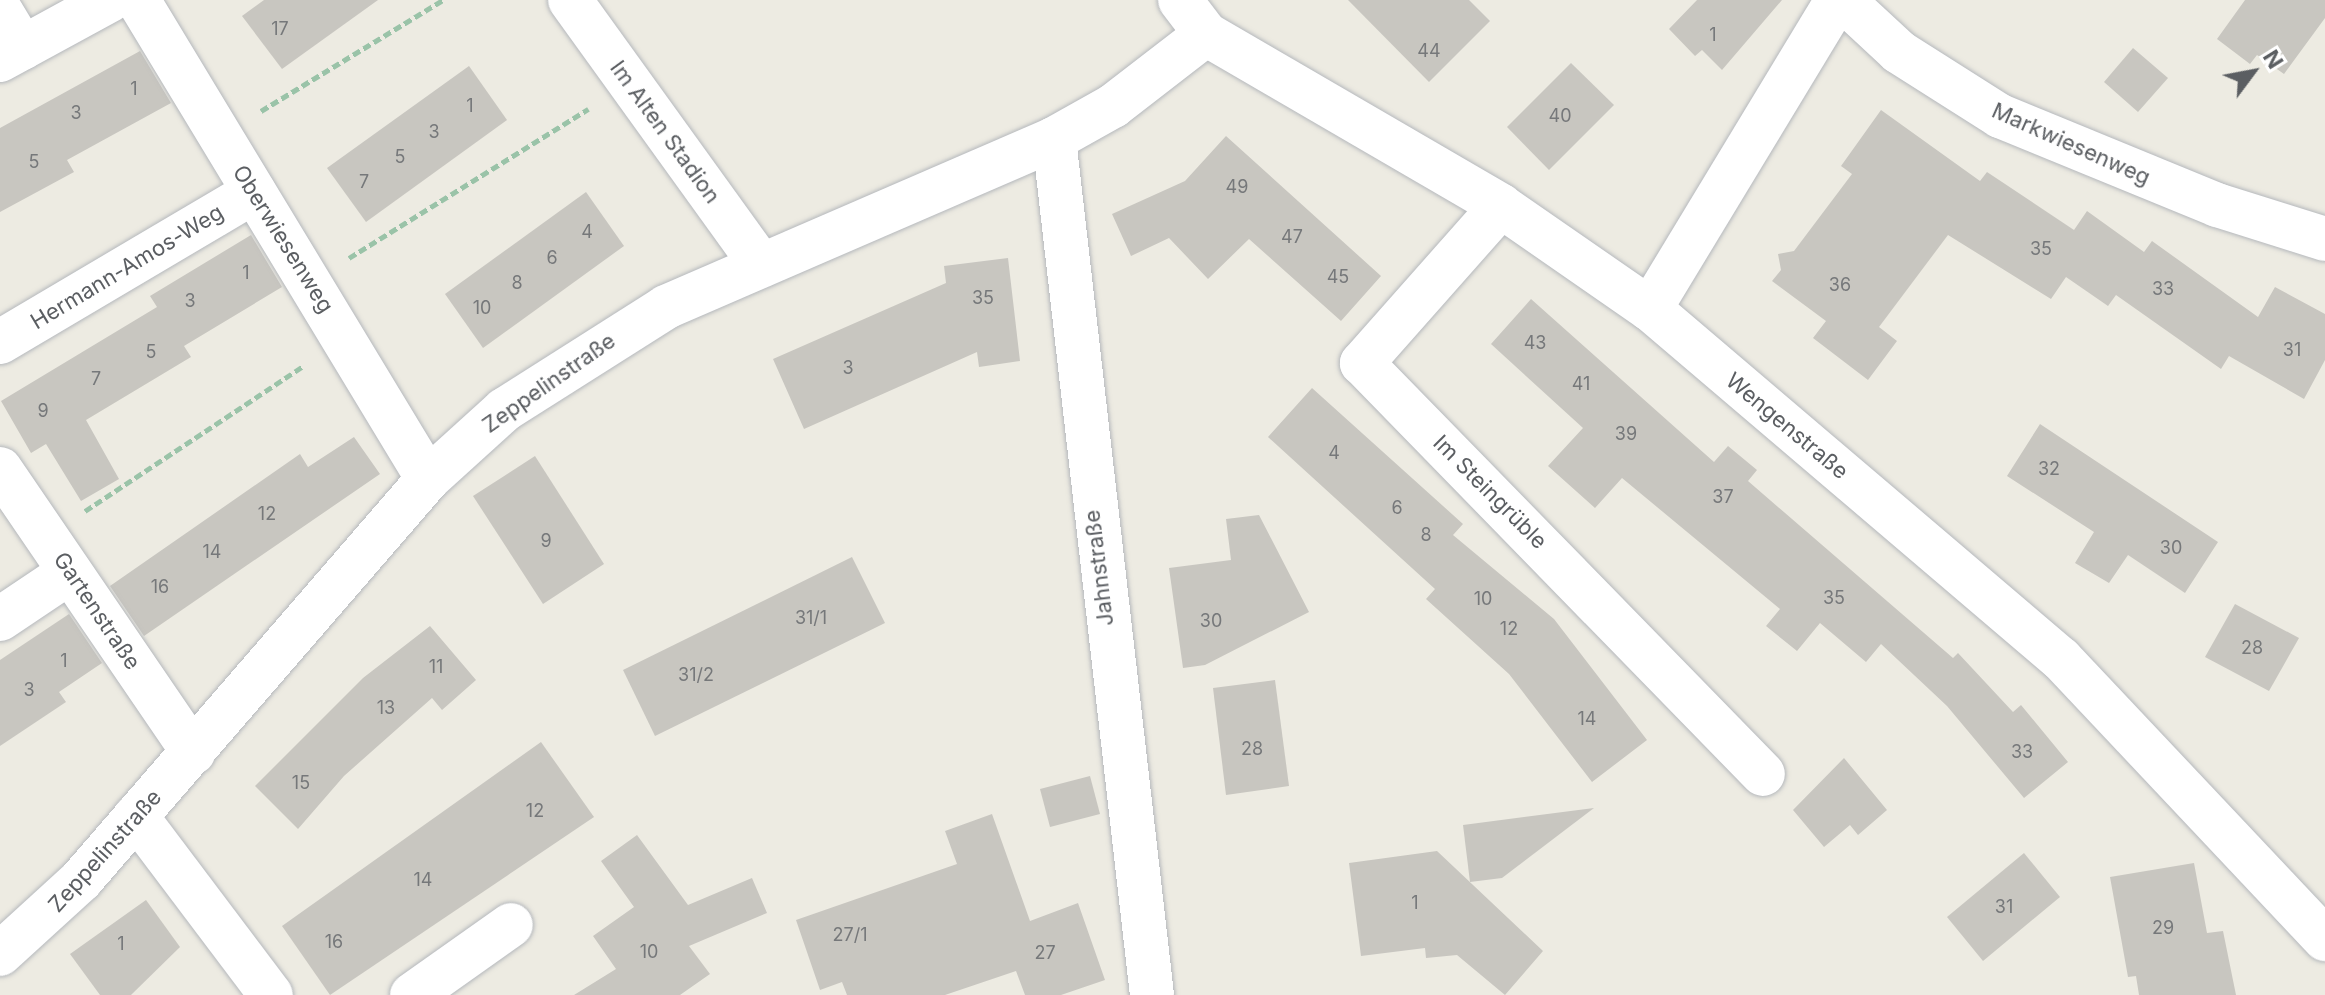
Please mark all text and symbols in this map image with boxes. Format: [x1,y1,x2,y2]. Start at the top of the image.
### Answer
house number: 17 [271,18,289,40]
house number: 1 [1709,24,1717,46]
north arrow [2213,32,2293,112]
house number: 44 [1417,40,1441,62]
text: N [2258,45,2289,73]
street label: Im Alten Stadion [604,55,726,209]
house number: 1 [130,78,138,100]
house number: 1 [466,95,474,117]
street label: Markwiesenweg [1988,97,2154,191]
house number: 3 [70,102,82,124]
house number: 40 [1549,105,1571,127]
house number: 3 [428,121,440,143]
house number: 5 [395,146,405,168]
house number: 5 [29,151,39,173]
street label: Oberwiesenweg [227,160,339,318]
house number: 7 [359,171,369,193]
house number: 49 [1226,176,1248,198]
street label: Hermann-Amos-Weg [26,199,228,335]
house number: 4 [581,221,593,243]
house number: 47 [1281,226,1303,248]
house number: 35 [2030,238,2052,260]
house number: 6 [546,247,558,269]
house number: 1 [242,262,250,284]
house number: 45 [1327,266,1349,288]
house number: 8 [511,272,523,294]
house number: 36 [1829,274,1851,296]
house number: 33 [2152,278,2174,300]
house number: 35 [972,287,994,309]
house number: 3 [184,290,196,312]
house number: 10 [473,297,491,319]
street label: Zeppelinstraße [478,327,620,439]
house number: 43 [1524,332,1546,354]
house number: 31 [2283,339,2301,361]
house number: 5 [146,341,156,363]
house number: 3 [842,357,854,379]
street label: Wengenstraße [1720,367,1854,485]
house number: 7 [91,368,101,390]
house number: 41 [1572,373,1590,395]
house number: 9 [37,400,49,422]
house number: 39 [1615,423,1637,445]
street label: Im Steingrüble [1428,430,1552,554]
house number: 4 [1328,442,1340,464]
house number: 32 [2038,458,2060,480]
house number: 37 [1712,486,1734,508]
house number: 6 [1391,497,1403,519]
house number: 12 [258,503,276,525]
street label: Jahnstraße [1079,508,1119,628]
house number: 8 [1420,524,1432,546]
house number: 9 [540,530,552,552]
house number: 30 [2160,537,2182,559]
house number: 14 [203,541,221,563]
street label: Gartenstraße [48,547,146,675]
house number: 16 [151,576,169,598]
house number: 35 [1823,587,1845,609]
house number: 10 [1474,588,1492,610]
house number: 31/1 [795,607,827,629]
house number: 30 [1200,610,1222,632]
house number: 12 [1500,618,1518,640]
house number: 28 [2241,637,2263,659]
house number: 1 [60,650,68,672]
house number: 11 [429,656,443,678]
house number: 31/2 [678,664,714,686]
house number: 3 [23,679,35,701]
house number: 13 [377,697,395,719]
house number: 14 [1578,708,1596,730]
house number: 28 [1241,738,1263,760]
house number: 33 [2011,741,2033,763]
house number: 15 [292,772,310,794]
street label: Zeppelinstraße [43,784,167,918]
house number: 12 [526,800,544,822]
house number: 14 [414,869,432,891]
house number: 1 [1411,892,1419,914]
house number: 31 [1995,896,2013,918]
house number: 29 [2152,917,2174,939]
house number: 27/1 [833,924,867,946]
house number: 16 [325,931,343,953]
house number: 1 [117,933,125,955]
house number: 10 [640,941,658,963]
house number: 27 [1034,942,1056,964]

